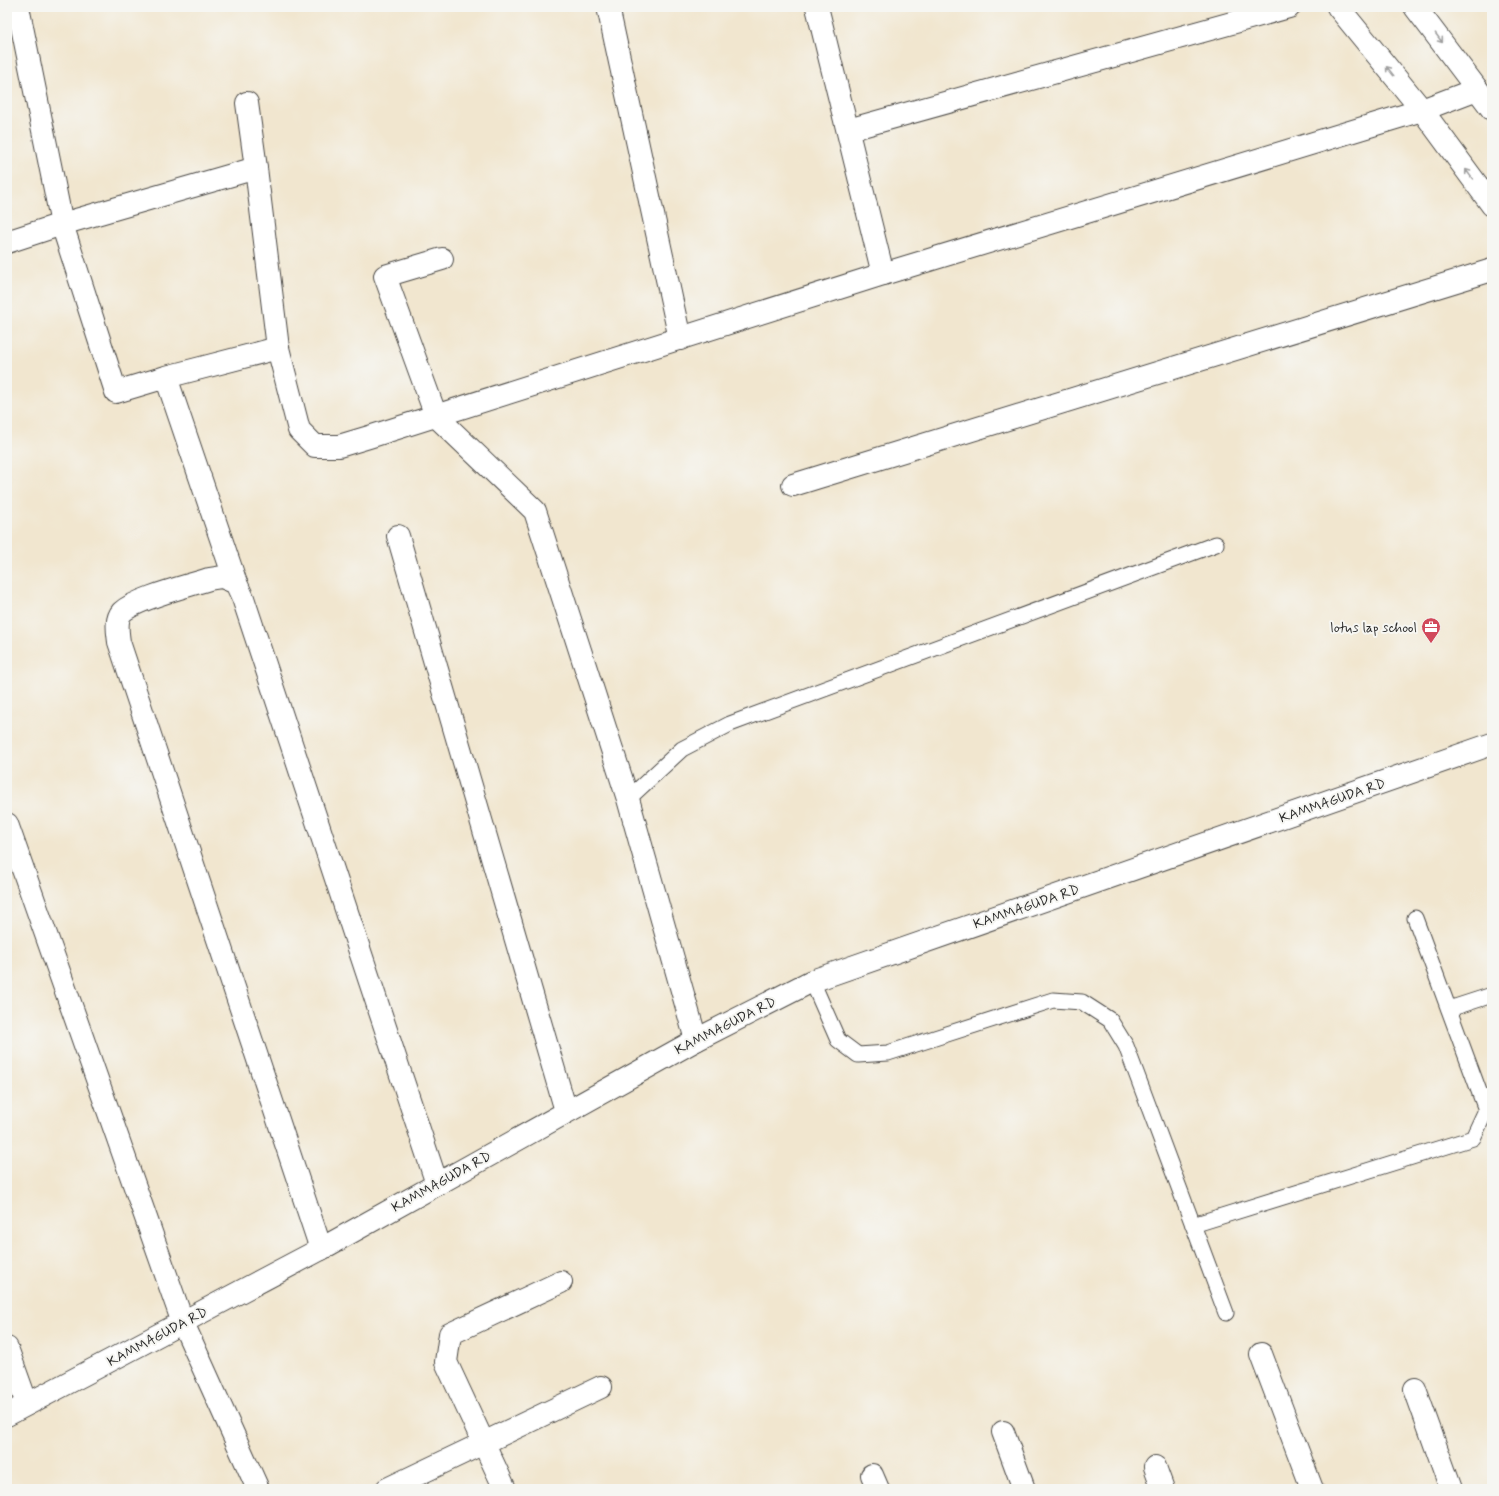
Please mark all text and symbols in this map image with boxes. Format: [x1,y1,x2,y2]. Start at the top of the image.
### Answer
one-way arrow [1434,33,1443,44]
one-way arrow [1386,65,1394,76]
one-way arrow [1465,169,1473,180]
office icon: lotus lap school [1420,616,1442,644]
place label: lotus lap school [1330,619,1417,637]
street label: KAMMAGUDA RD [1277,774,1388,828]
street label: KAMMAGUDA RD [971,880,1082,934]
street label: KAMMAGUDA RD [672,993,779,1059]
street label: KAMMAGUDA RD [389,1147,494,1217]
street label: KAMMAGUDA RD [104,1303,211,1371]

